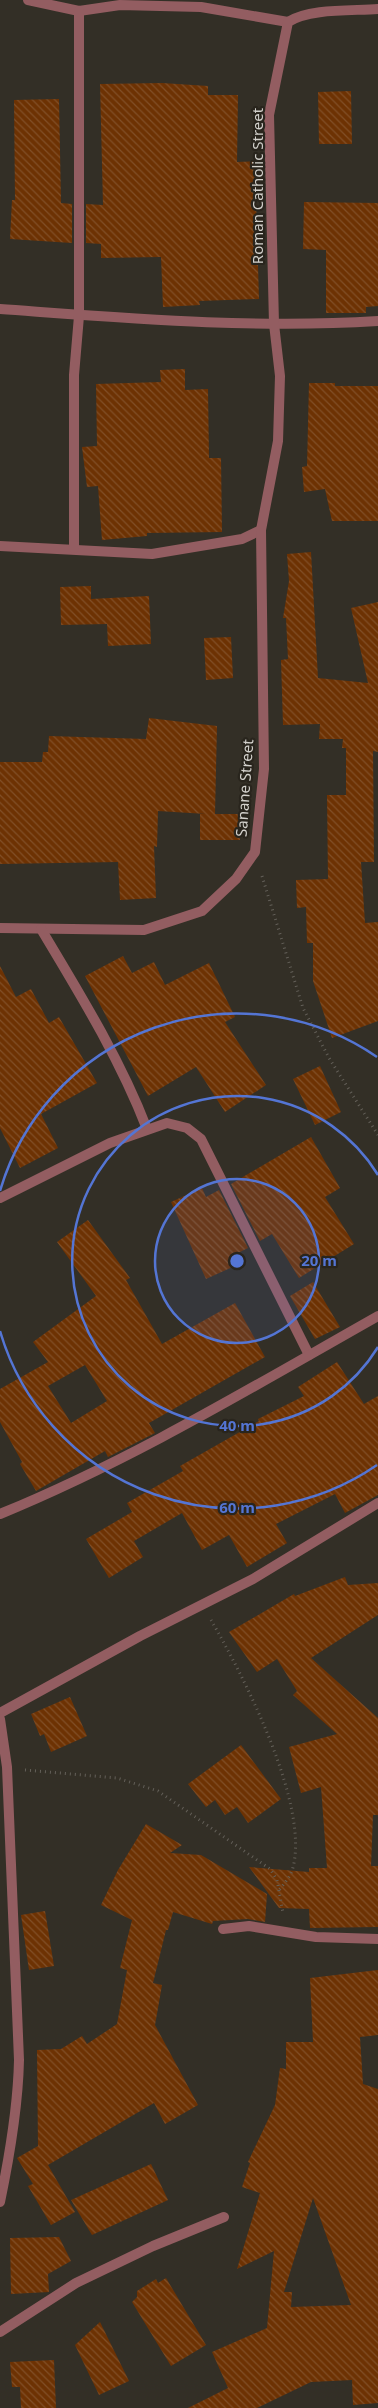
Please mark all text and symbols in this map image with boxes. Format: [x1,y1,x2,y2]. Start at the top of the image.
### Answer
street label: Roman Catholic Street [247,107,267,264]
street label: Sanane Street [231,738,257,838]
text: 20 m [301,1250,337,1270]
centre of rings [228,1252,246,1270]
text: 40 m [219,1415,255,1435]
text: 60 m [219,1497,255,1517]

